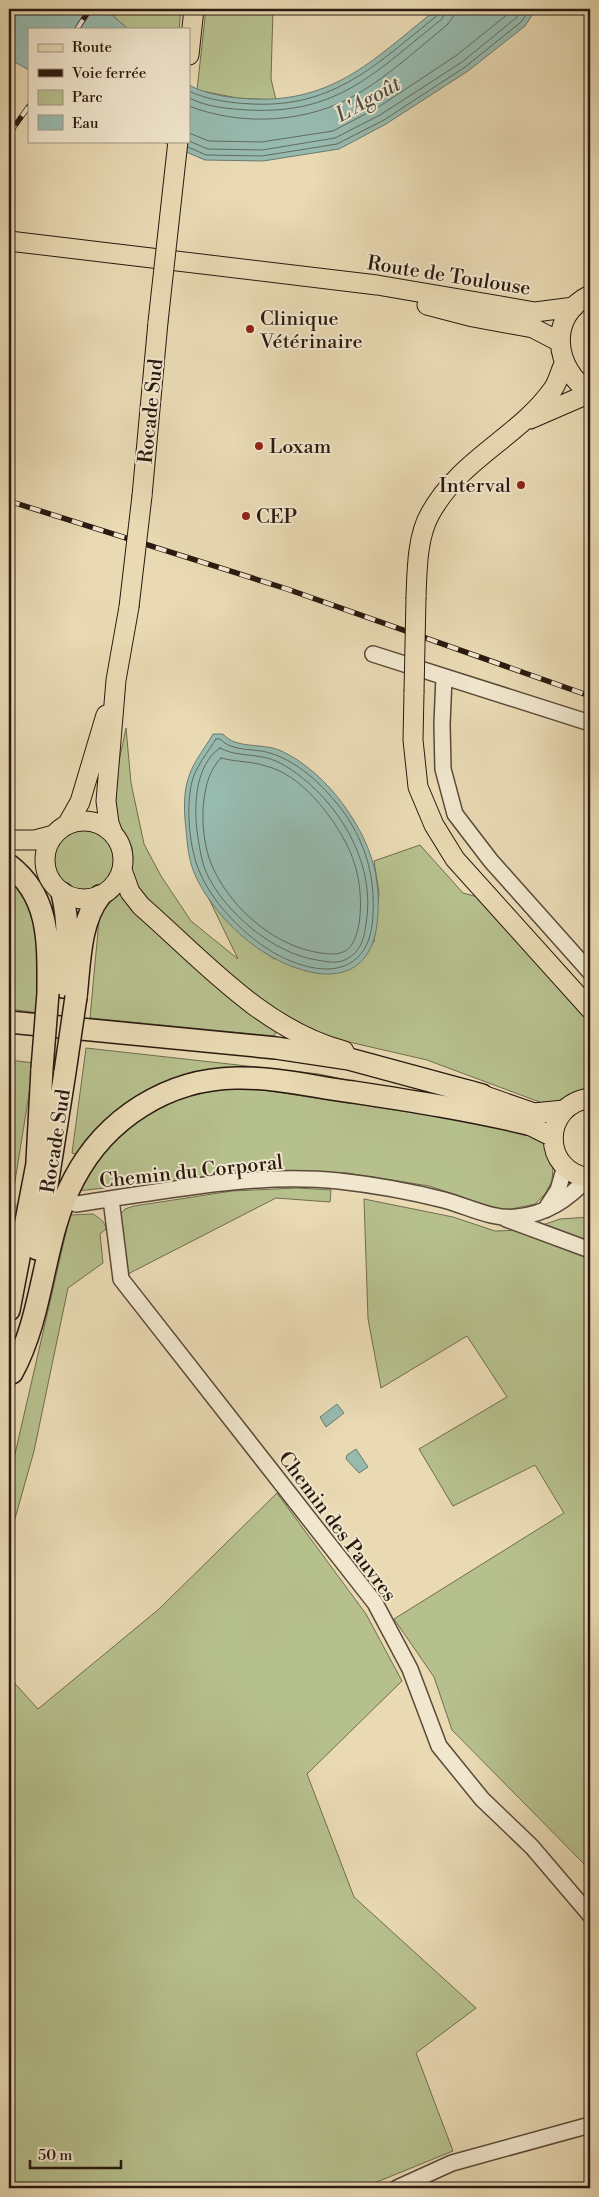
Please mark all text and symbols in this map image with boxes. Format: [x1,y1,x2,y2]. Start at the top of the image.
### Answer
legend [28,28,190,142]
text: Route [72,38,112,57]
text: Voie ferrée [71,64,146,83]
water label: L'Agoût [331,71,406,129]
text: Parc [72,88,103,107]
text: Eau [72,114,99,133]
street label: Route de Toulouse [365,251,532,302]
place label: Clinique Vétérinaire [259,307,363,355]
marker: Clinique Vétérinaire [244,323,256,335]
street label: Rocade Sud [134,357,169,465]
place label: Loxam [269,435,332,460]
marker: Loxam [253,440,265,452]
place label: Interval [439,474,511,499]
marker: Interval [515,479,527,491]
place label: CEP [256,505,298,530]
marker: CEP [240,510,252,522]
street label: Rocade Sud [36,1087,77,1195]
street label: Chemin du Corporal [98,1150,284,1195]
street label: Chemin des Pauvres [272,1447,401,1607]
scale bar [30,2137,121,2169]
text: 50 m [38,2146,72,2165]

